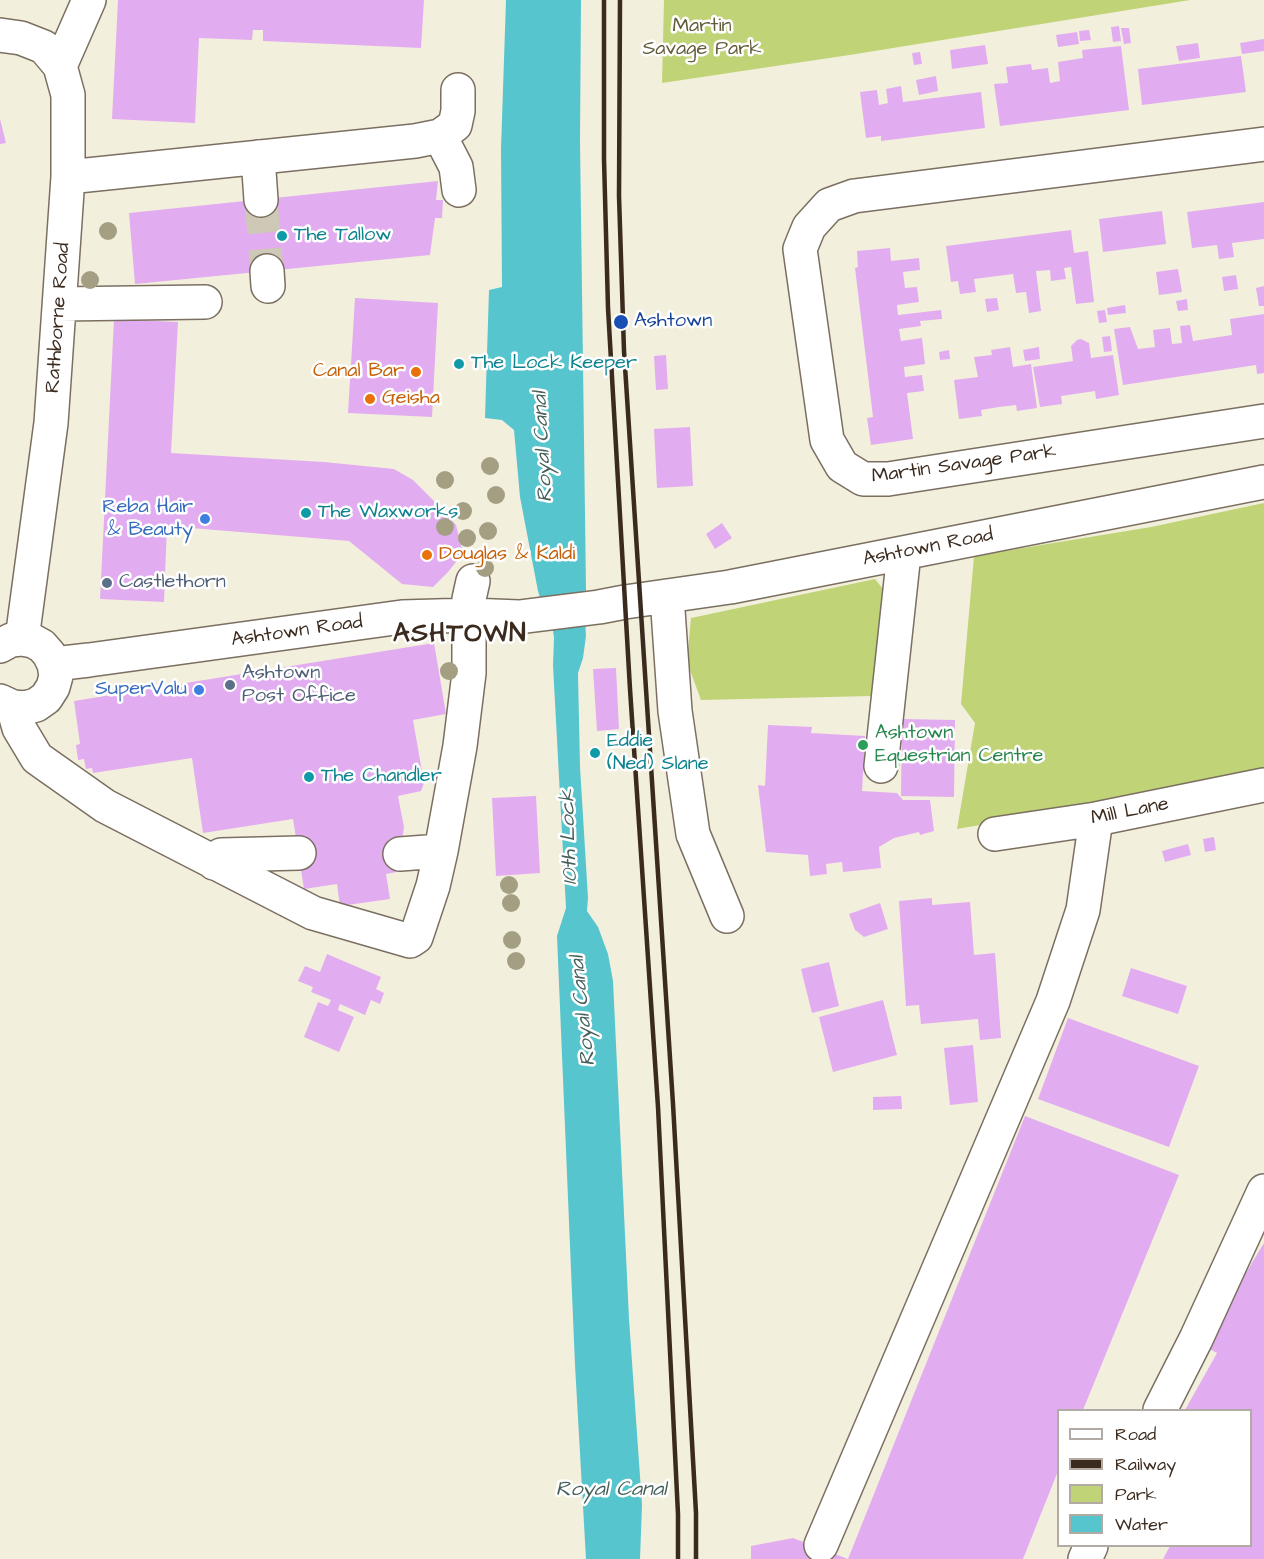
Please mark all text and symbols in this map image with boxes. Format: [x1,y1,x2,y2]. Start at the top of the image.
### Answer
park label: Martin Savage Park [643,15,761,62]
place label: The Tallow [294,224,392,248]
marker: The Tallow [275,229,289,243]
street label: Rathborne Road [42,242,76,394]
place label: Ashtown [634,310,712,334]
marker: Ashtown [612,313,630,331]
place label: The Lock Keeper [471,352,637,376]
marker: The Lock Keeper [452,357,466,371]
place label: Canal Bar [313,360,404,384]
marker: Canal Bar [409,365,423,379]
place label: Geisha [382,387,440,411]
water label: Royal Canal [529,391,559,503]
marker: Geisha [363,392,377,406]
street label: Martin Savage Park [870,440,1058,490]
place label: Reba Hair & Beauty [102,496,193,543]
place label: The Waxworks [318,501,458,525]
marker: The Waxworks [299,506,313,520]
marker: Reba Hair & Beauty [198,512,212,526]
street label: Ashtown Road [861,524,995,572]
place label: Douglas & Kaldi [439,543,575,567]
marker: Douglas & Kaldi [420,548,434,562]
place label: Castlethorn [119,571,226,595]
marker: Castlethorn [100,576,114,590]
street label: Ashtown Road [230,611,364,653]
district label: ASHTOWN [393,620,527,652]
place label: Ashtown Post Office [242,662,356,709]
place label: SuperValu [95,678,187,702]
marker: Ashtown Post Office [223,678,237,692]
marker: SuperValu [192,683,206,697]
place label: Ashtown Equestrian Centre [875,722,1043,769]
place label: Eddie (Ned) Slane [607,730,709,777]
marker: Ashtown Equestrian Centre [856,738,870,752]
marker: Eddie (Ned) Slane [588,746,602,760]
place label: The Chandler [321,765,442,789]
marker: The Chandler [302,770,316,784]
water label: 10th Lock [556,789,584,885]
street label: Mill Lane [1089,793,1171,831]
water label: Royal Canal [566,955,602,1067]
legend [1057,1409,1252,1547]
text: Road [1115,1422,1156,1447]
text: Railway [1115,1452,1176,1477]
water label: Royal Canal [556,1478,666,1504]
text: Park [1115,1482,1157,1507]
text: Water [1115,1512,1168,1537]

